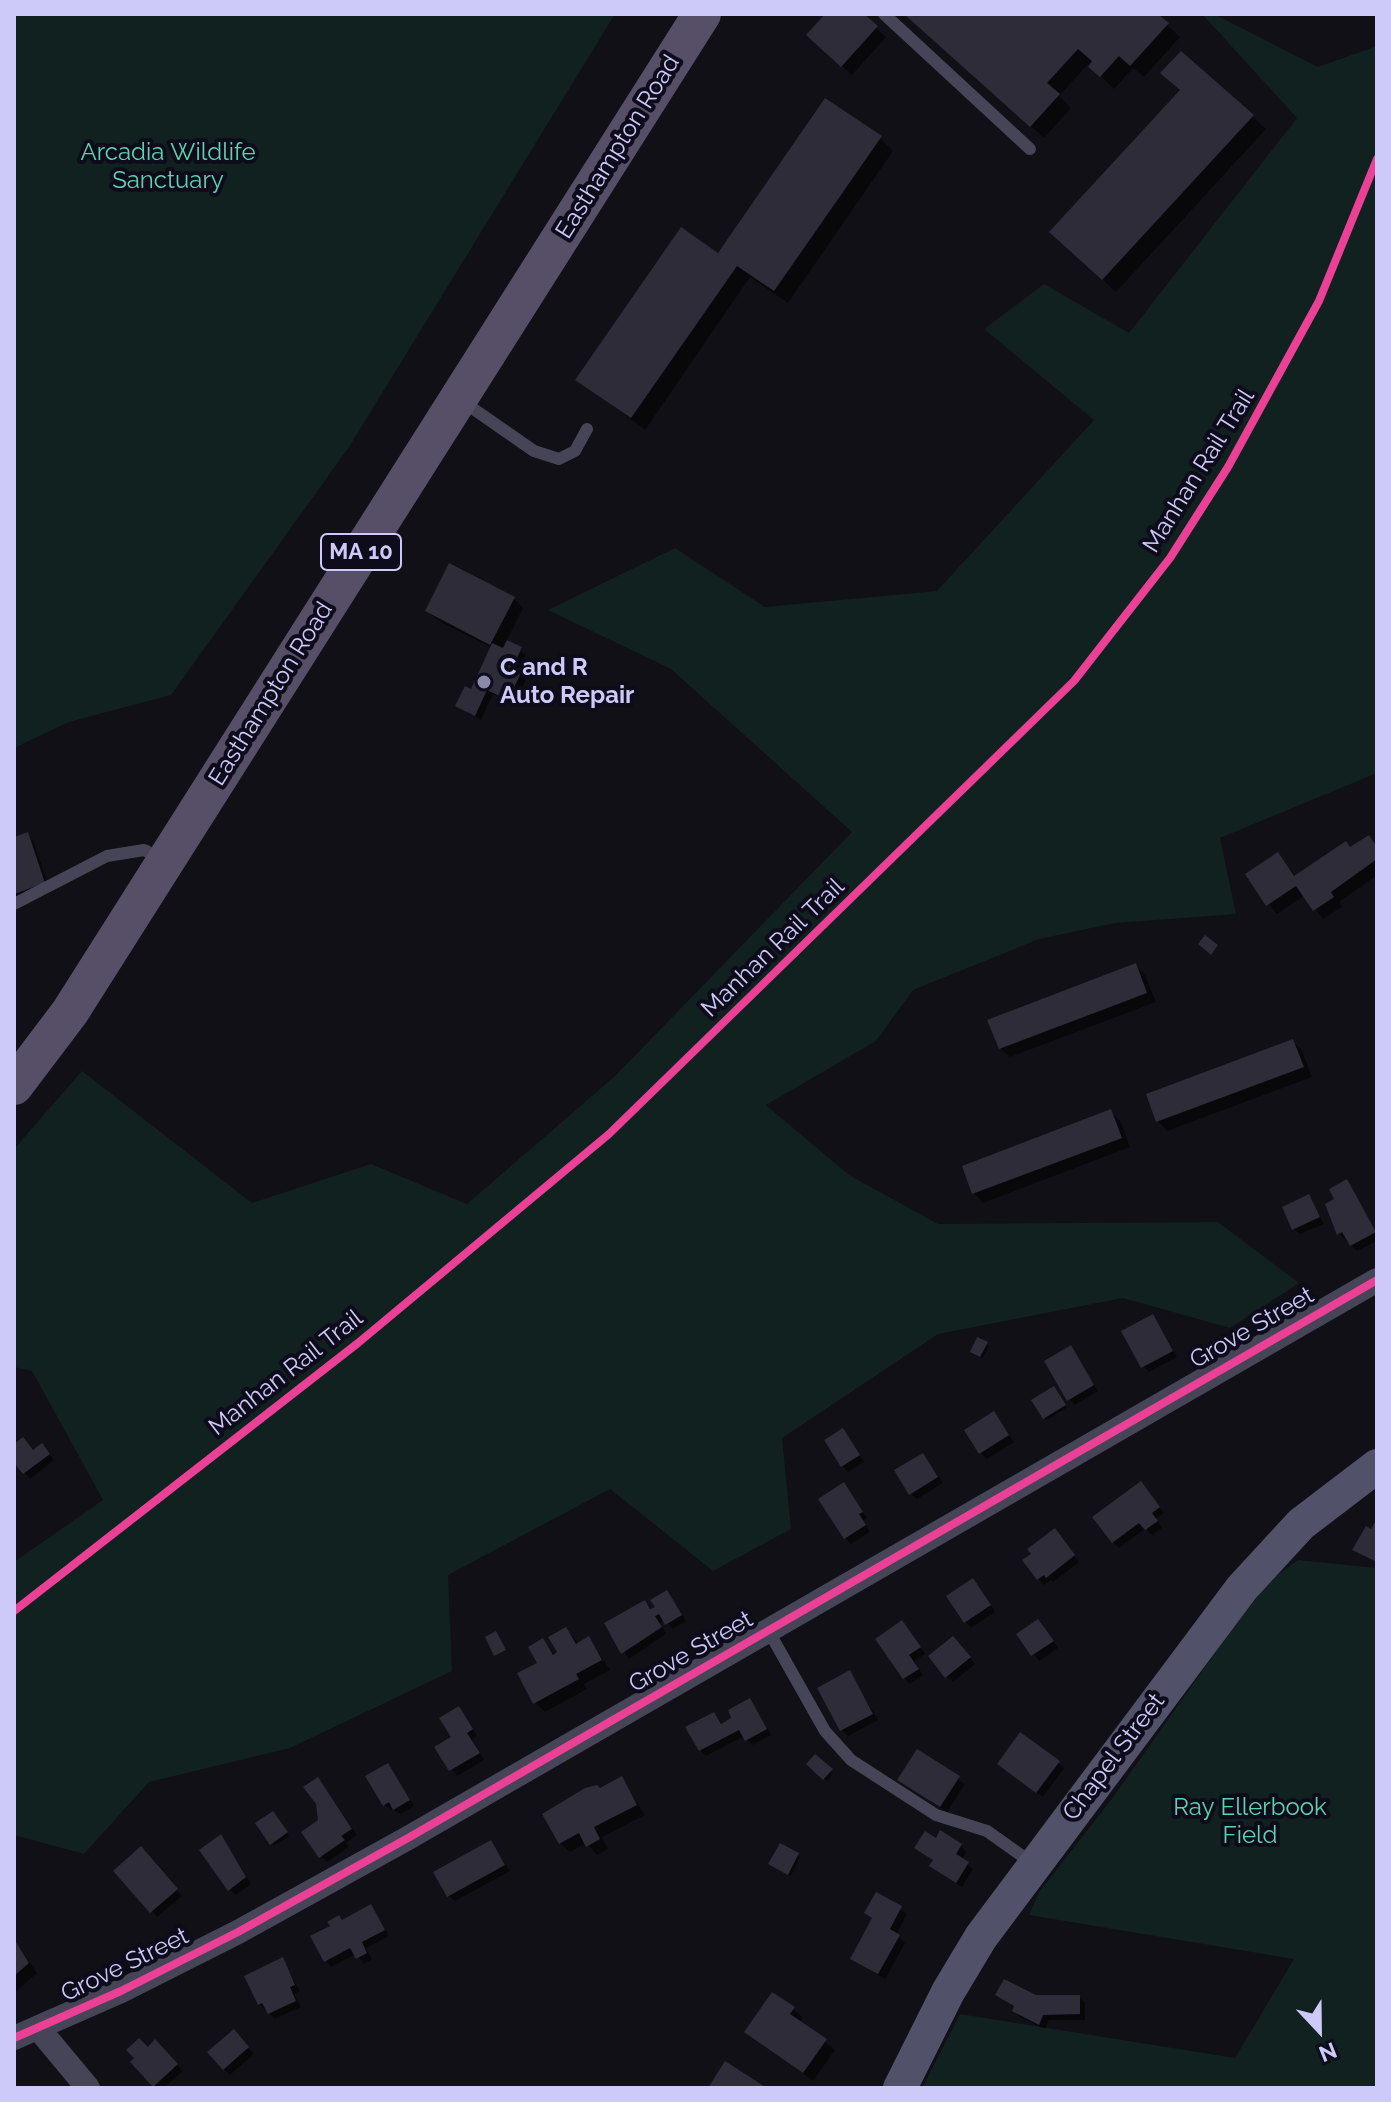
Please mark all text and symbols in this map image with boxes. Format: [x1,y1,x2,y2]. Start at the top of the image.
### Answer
street label: Easthampton Road [550,50,686,244]
park label: Arcadia Wildlife Sanctuary [80,139,256,195]
street label: Manhan Rail Trail [1137,384,1261,558]
road number: MA 10 [321,534,401,570]
street label: Easthampton Road [203,597,339,791]
place label: C and R Auto Repair [500,654,634,710]
marker: C and R Auto Repair [475,673,493,691]
street label: Manhan Rail Trail [696,873,850,1023]
street label: Grove Street [1185,1281,1319,1375]
street label: Manhan Rail Trail [203,1304,369,1442]
street label: Grove Street [624,1605,758,1699]
street label: Chapel Street [1057,1688,1171,1826]
park label: Ray Ellerbook Field [1173,1794,1327,1850]
street label: Grove Street [57,1922,193,2008]
north arrow [1279,1990,1359,2070]
text: N [1315,2037,1341,2067]

